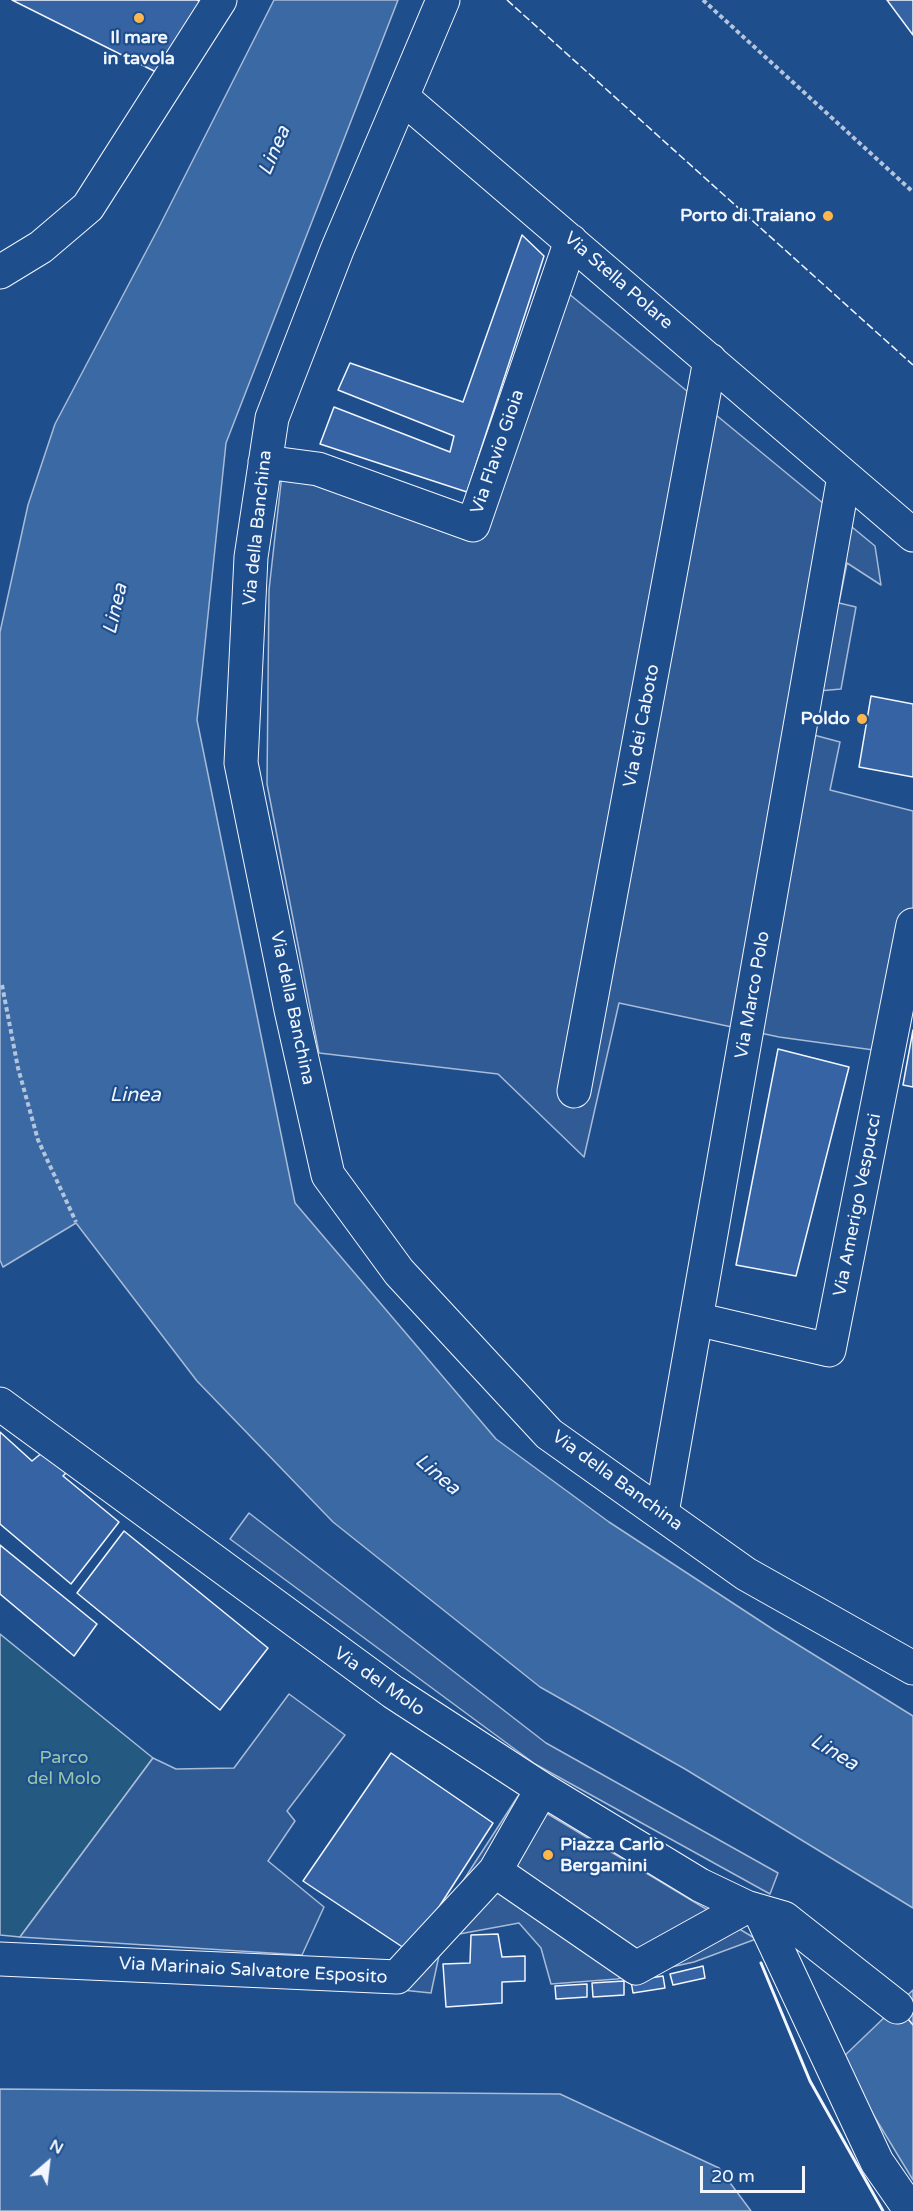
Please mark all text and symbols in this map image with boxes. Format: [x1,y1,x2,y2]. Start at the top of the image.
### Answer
marker: Il mare in tavola [132,11,146,25]
place label: Il mare in tavola [103,27,175,70]
water label: Linea [254,123,296,179]
place label: Porto di Traiano [680,205,816,227]
marker: Porto di Traiano [821,209,835,223]
street label: Via Stella Polare [559,228,677,334]
street label: Via Flavio Gioia [467,387,529,517]
street label: Via della Banchina [239,449,277,607]
water label: Linea [99,581,133,637]
street label: Via dei Caboto [619,663,665,789]
place label: Poldo [800,708,850,730]
marker: Poldo [855,712,869,726]
street label: Via della Banchina [265,929,319,1087]
street label: Via Marco Polo [731,930,775,1060]
water label: Linea [109,1084,161,1108]
street label: Via Amerigo Vespucci [830,1112,886,1298]
street label: Via della Banchina [547,1426,687,1536]
water label: Linea [410,1449,464,1501]
street label: Via del Molo [329,1643,429,1721]
water label: Linea [806,1730,862,1776]
park label: Parco del Molo [27,1747,101,1790]
place label: Piazza Carlo Bergamini [560,1834,664,1876]
marker: Piazza Carlo Bergamini [541,1848,555,1862]
street label: Via Marinaio Salvatore Esposito [118,1953,388,1989]
north arrow [18,2133,78,2193]
text: N [46,2135,67,2159]
scale bar [703,2154,808,2192]
text: 20 m [711,2165,755,2187]

